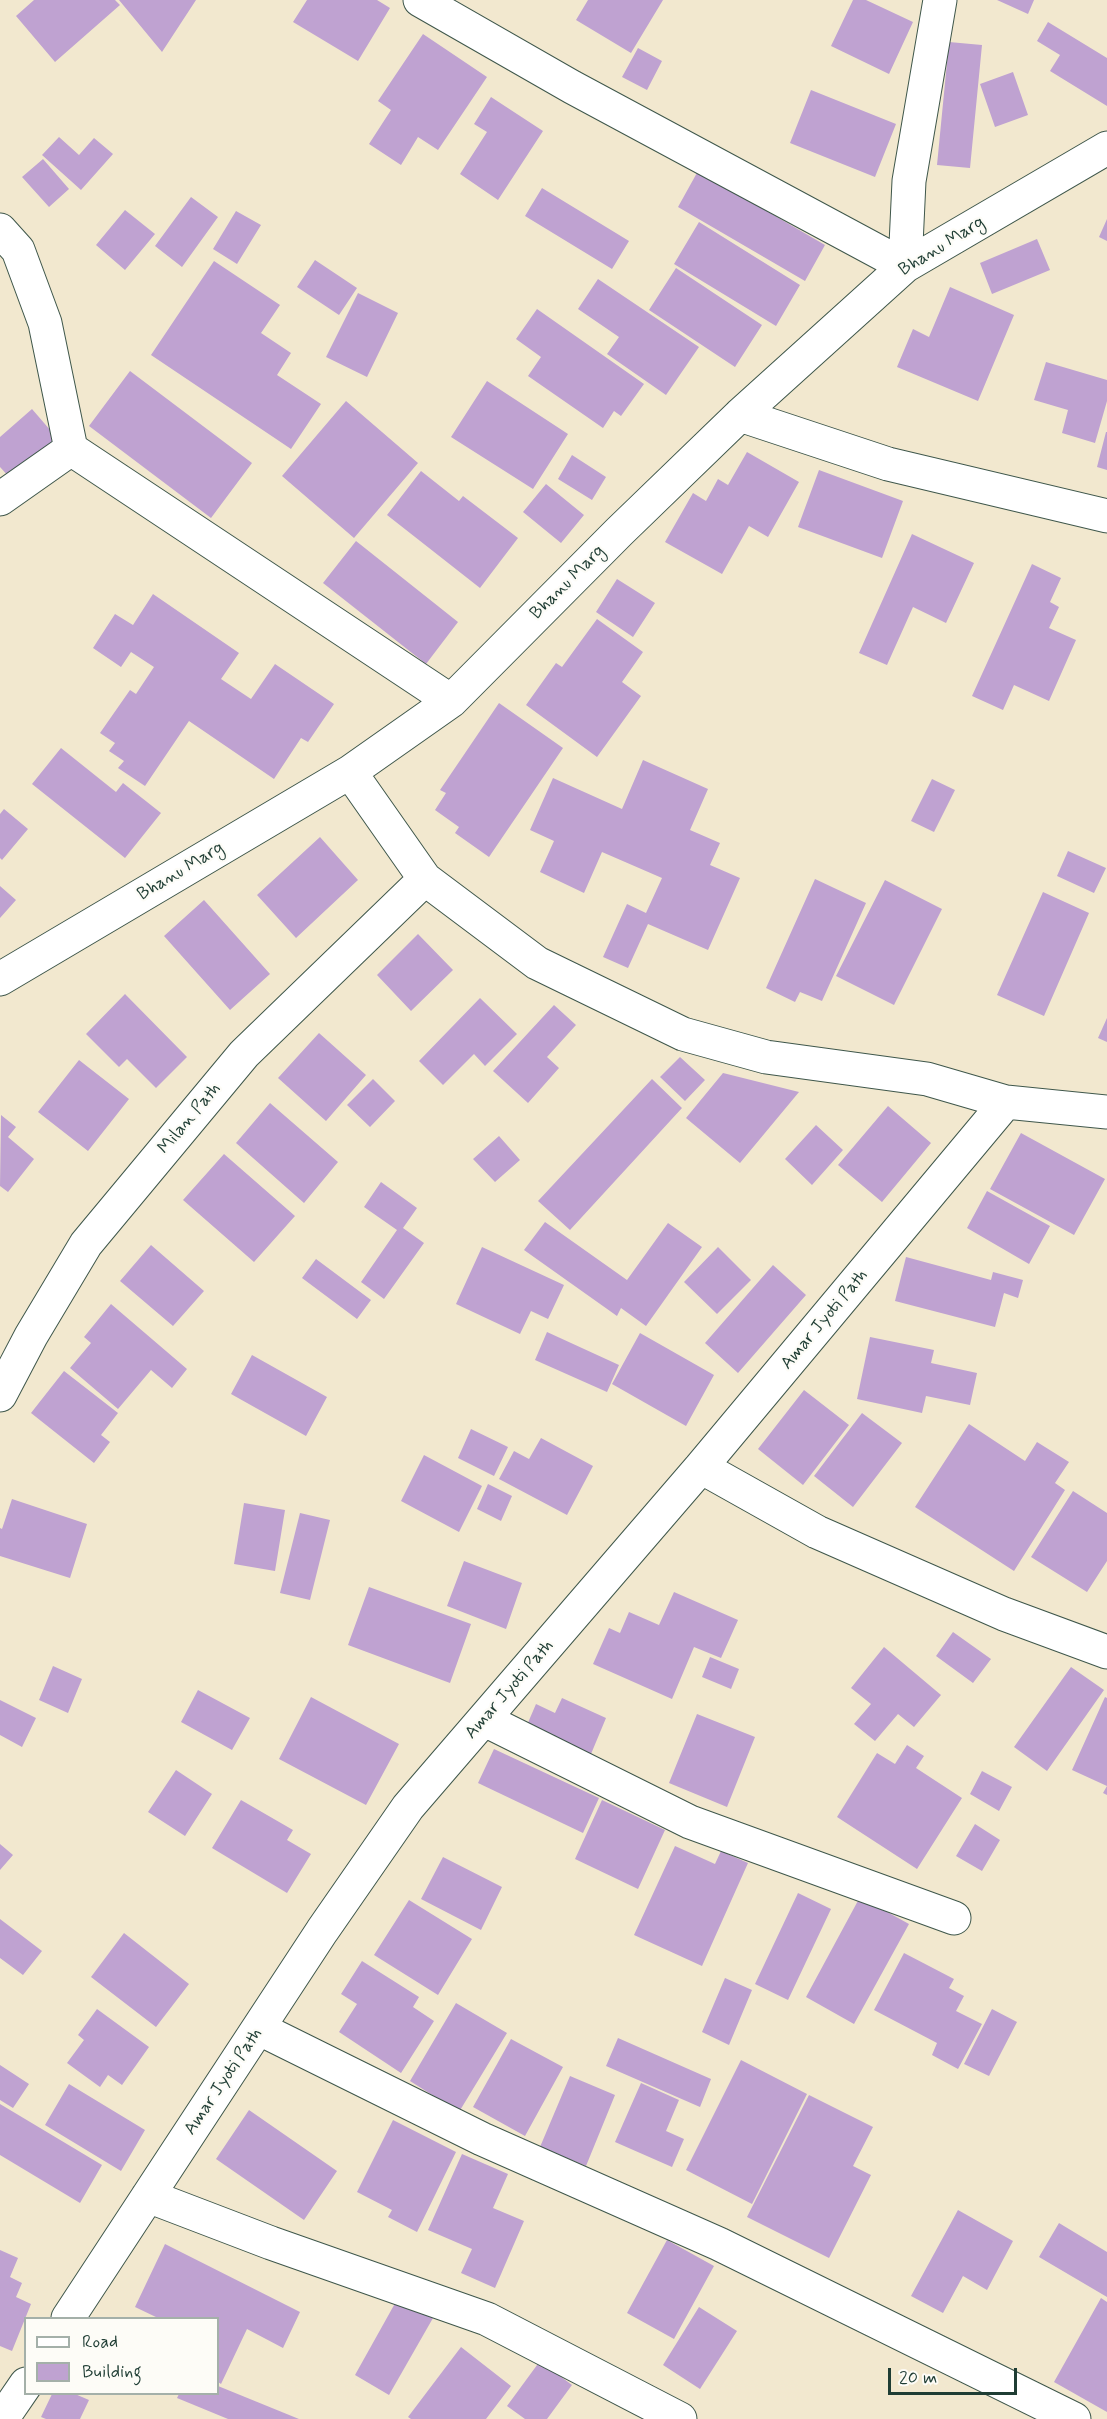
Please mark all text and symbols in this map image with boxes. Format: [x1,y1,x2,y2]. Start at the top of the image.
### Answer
street label: Bhanu Marg [895,212,989,282]
street label: Bhanu Marg [526,541,610,625]
street label: Bhanu Marg [134,838,228,906]
street label: Milan Path [154,1079,226,1159]
street label: Amar Jyoti Path [777,1265,873,1375]
street label: Amar Jyoti Path [461,1636,559,1744]
street label: Amar Jyoti Path [180,2024,268,2140]
legend [24,2317,219,2395]
text: Road [82,2330,118,2354]
scale bar [891,2356,1020,2394]
text: Building [82,2360,142,2384]
text: 20 m [899,2366,937,2390]

